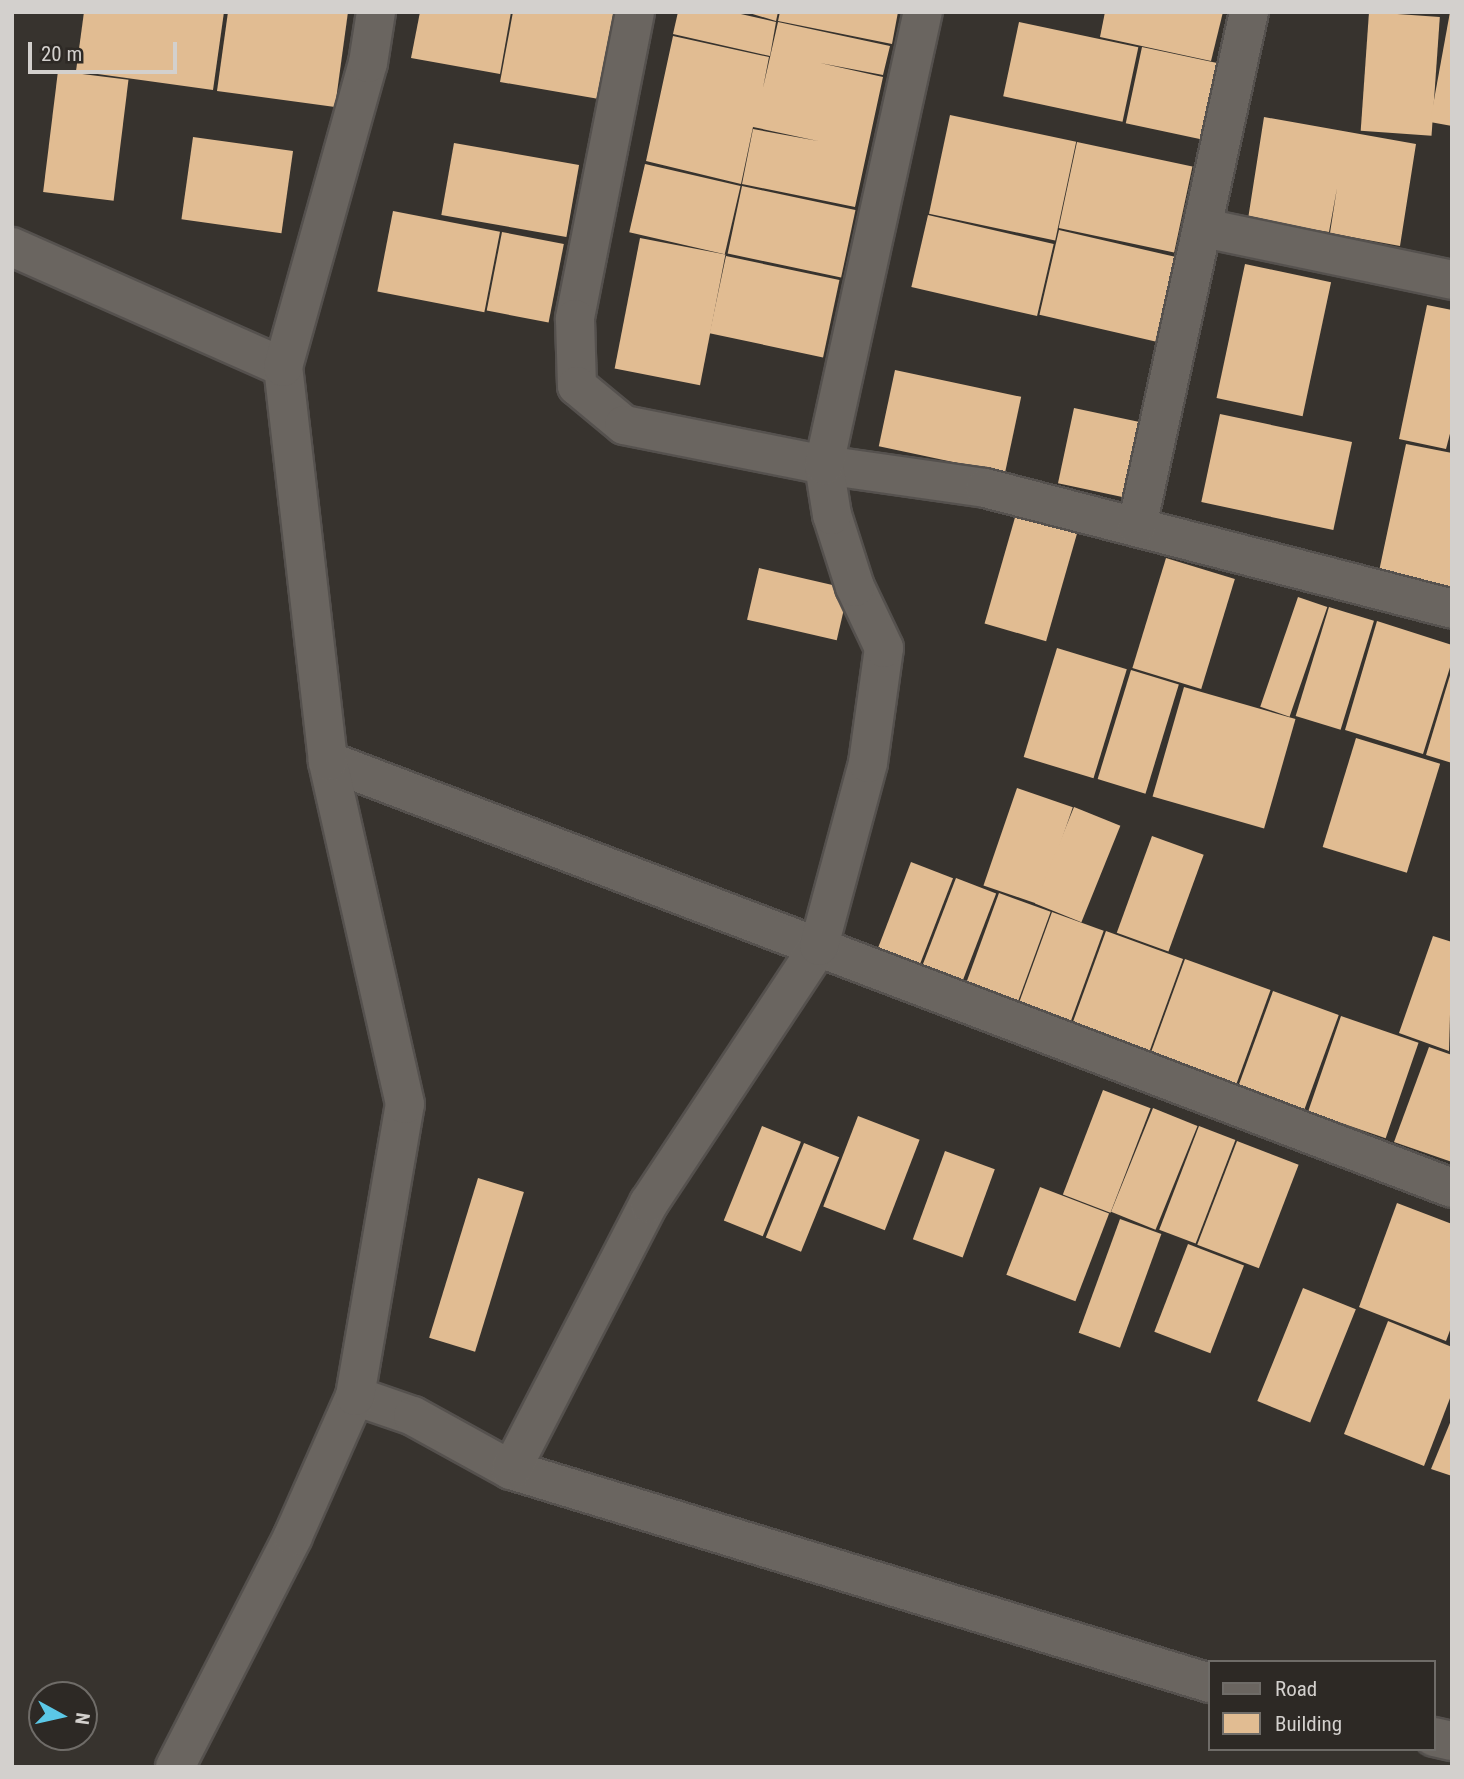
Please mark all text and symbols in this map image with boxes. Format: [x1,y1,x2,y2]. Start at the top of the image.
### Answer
scale bar [32,28,180,72]
text: 20 m [41,42,82,66]
legend [1208,1660,1436,1751]
text: Road [1275,1677,1317,1701]
north arrow [28,1681,98,1751]
text: N [70,1711,95,1726]
text: Building [1275,1712,1342,1736]

